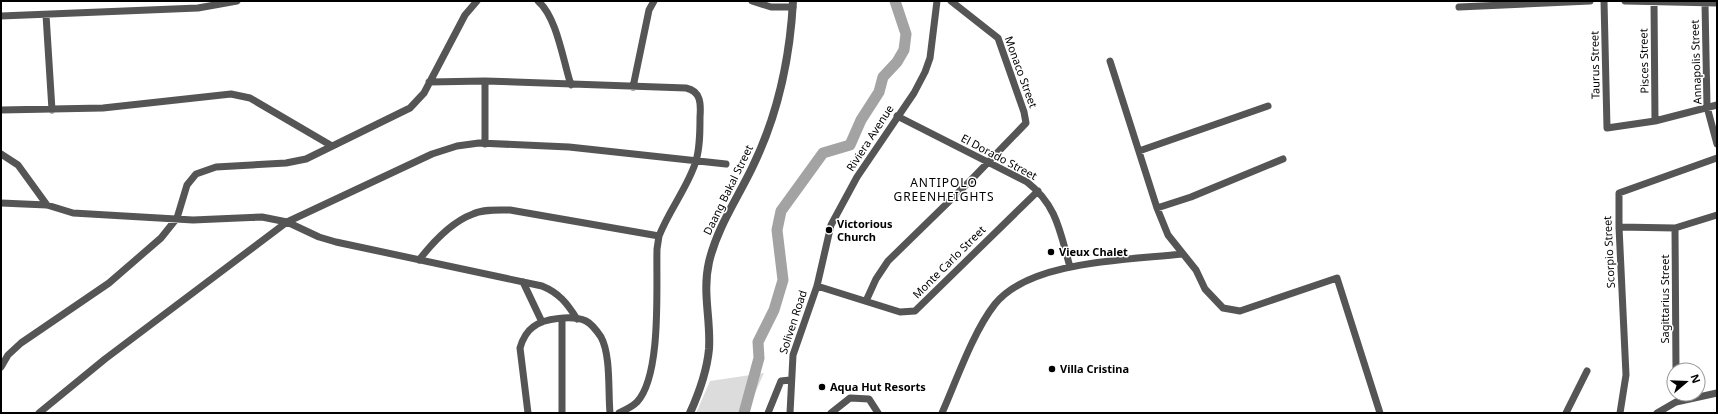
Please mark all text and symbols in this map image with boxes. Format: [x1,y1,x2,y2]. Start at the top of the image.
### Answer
street label: Annapolis Street [1687,19,1704,105]
street label: Pisces Street [1635,28,1652,94]
street label: Taurus Street [1586,31,1603,99]
street label: Monaco Street [1002,34,1041,110]
street label: Riviera Avenue [843,102,897,174]
street label: El Dorado Street [959,130,1040,183]
street label: Daang Bakal Street [699,142,756,237]
district label: ANTIPOLO GREENHEIGHTS [893,174,995,205]
street label: Scorpio Street [1599,215,1618,289]
place label: Victorious Church [837,216,893,244]
street label: Monte Carlo Street [909,222,988,301]
marker: Victorious Church [824,225,834,235]
place label: Vieux Chalet [1059,244,1128,259]
marker: Vieux Chalet [1046,247,1056,257]
street label: Sagittarius Street [1657,255,1672,343]
street label: Soliven Road [775,288,810,356]
place label: Villa Cristina [1060,361,1129,376]
north arrow [1666,362,1706,402]
marker: Villa Cristina [1047,364,1057,374]
text: N [1687,372,1704,385]
place label: Aqua Hut Resorts [830,379,926,394]
marker: Aqua Hut Resorts [817,382,827,392]

